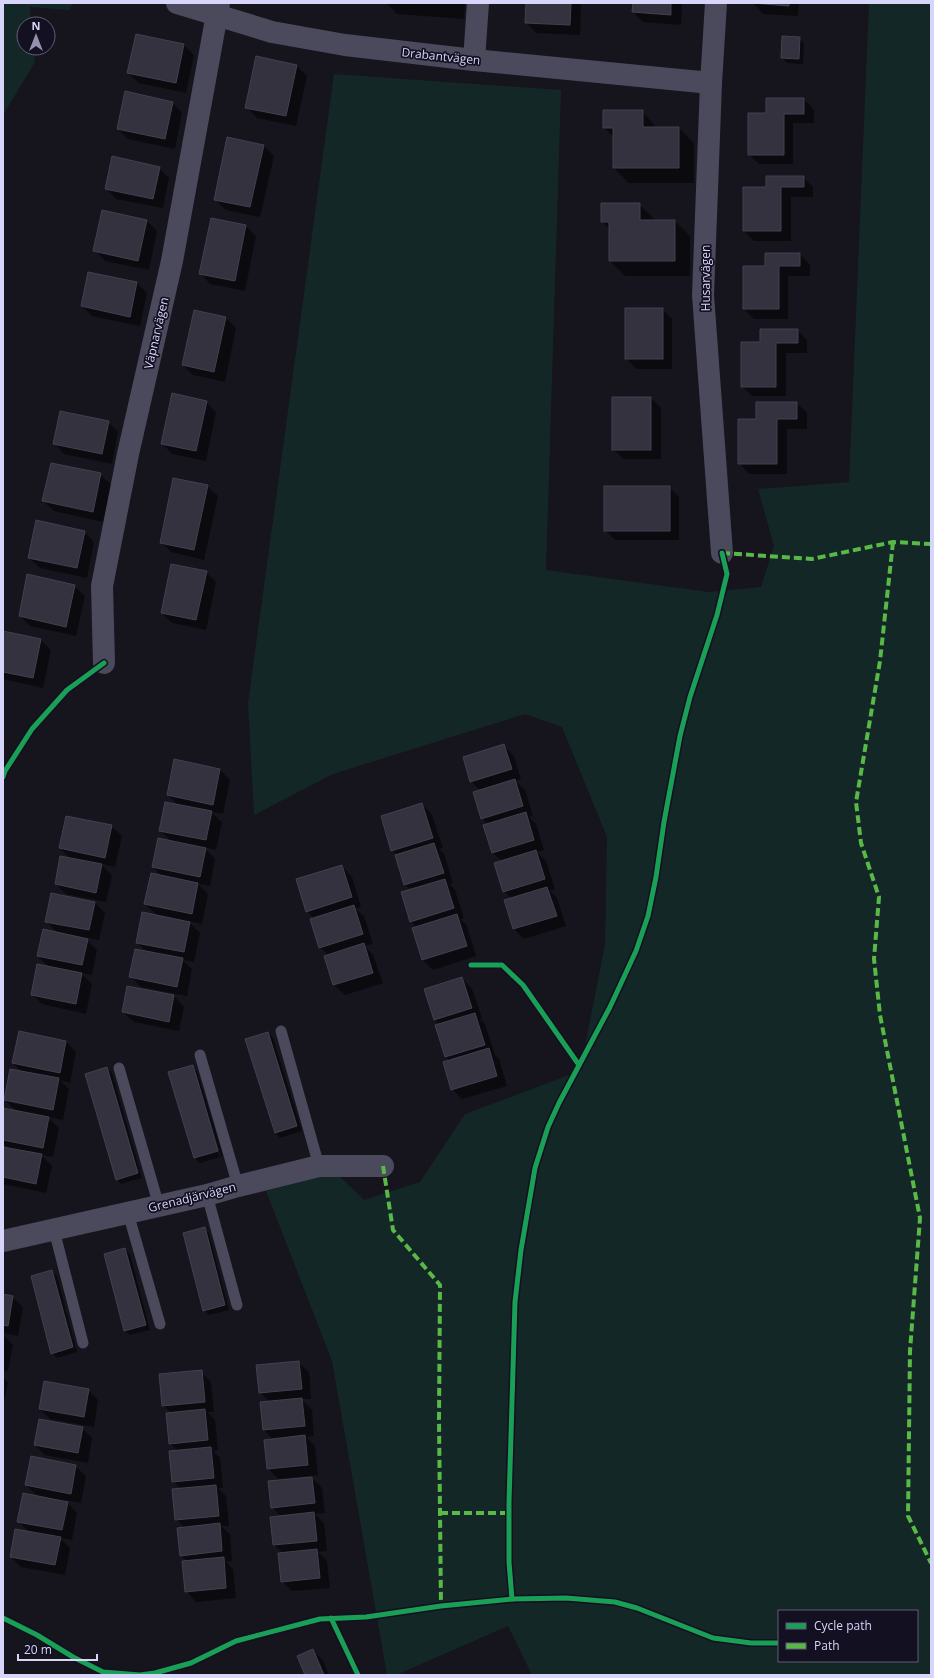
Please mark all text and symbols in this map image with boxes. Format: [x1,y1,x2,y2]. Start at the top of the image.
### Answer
north arrow [16,16,56,56]
text: N [32,18,40,33]
street label: Drabantvägen [401,43,481,69]
street label: Husarvägen [697,245,714,311]
street label: Väpnarvägen [139,295,173,371]
street label: Grenadjärvägen [146,1178,238,1216]
legend [778,1610,918,1662]
text: Cycle path [814,1617,872,1634]
scale bar [18,1636,97,1662]
text: Path [814,1637,840,1654]
text: 20 m [24,1641,52,1658]

